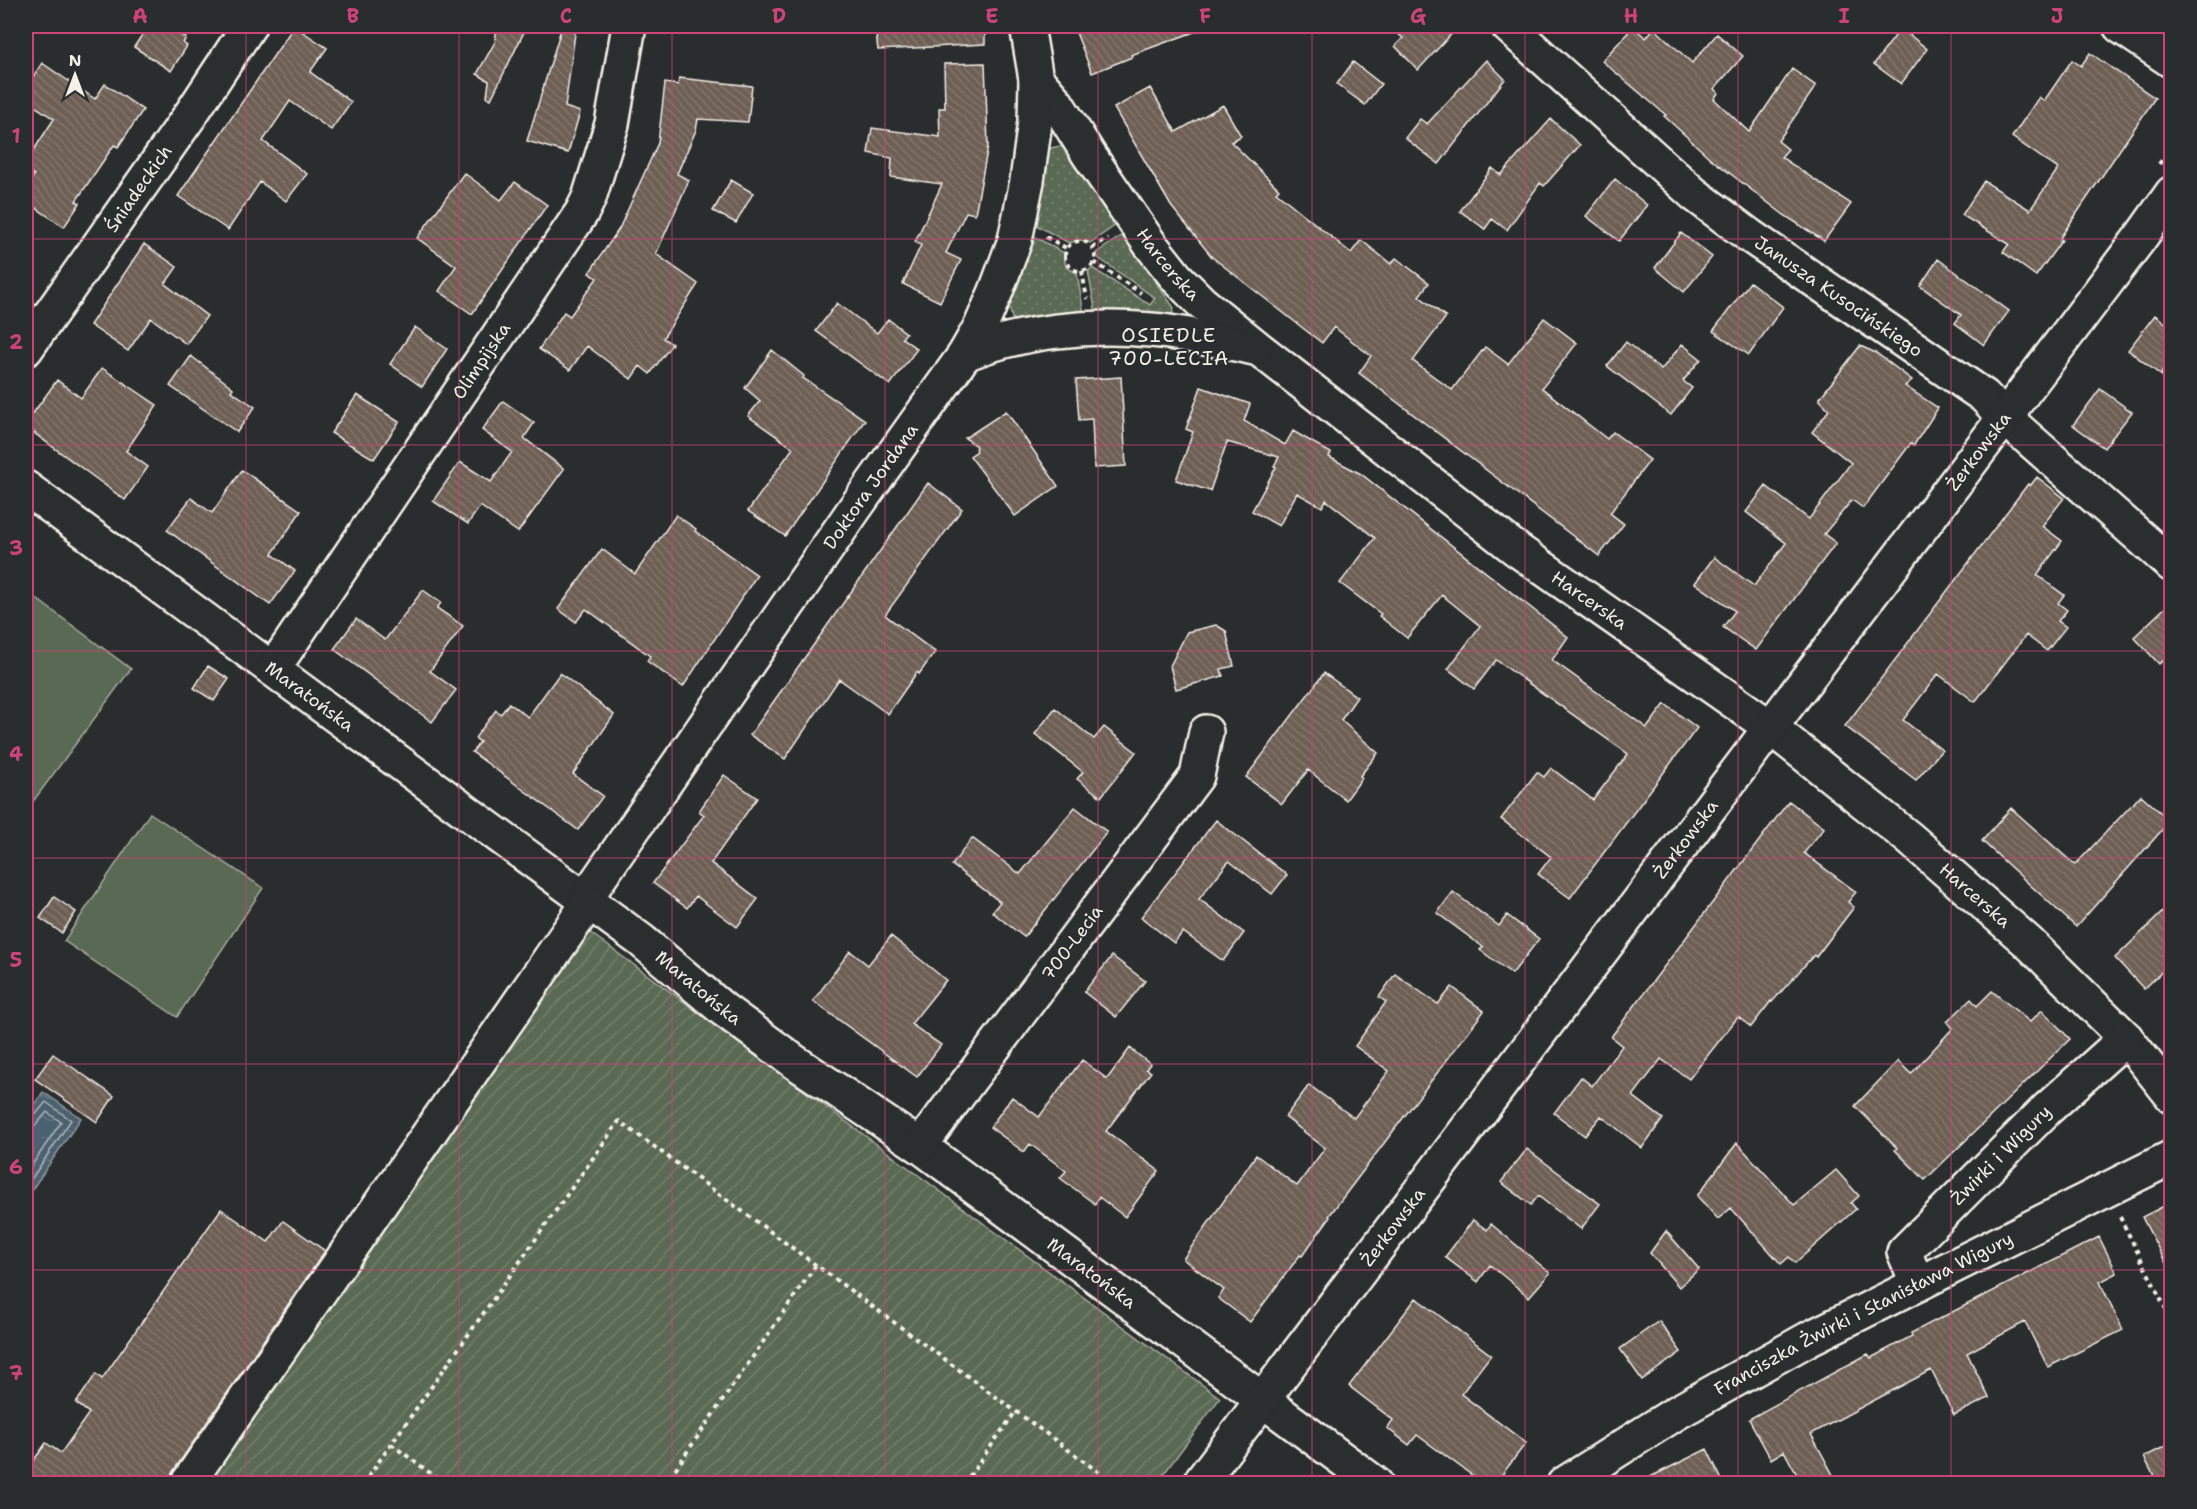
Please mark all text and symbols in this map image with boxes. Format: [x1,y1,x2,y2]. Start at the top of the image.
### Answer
text: A [132,3,148,29]
text: B [347,3,359,29]
text: C [560,3,572,29]
text: D [772,3,786,29]
text: E [985,3,999,29]
text: F [1199,3,1211,29]
text: G [1410,3,1426,29]
text: H [1624,3,1638,29]
text: I [1838,3,1850,29]
text: J [2051,3,2064,29]
north arrow [45,45,105,105]
text: N [69,50,81,71]
text: 1 [11,123,21,149]
street label: Śniadeckich [100,140,178,237]
street label: Harcerska [1131,224,1205,306]
street label: Janusza Kusocińskiego [1750,231,1928,363]
street label: Olimpijska [447,318,516,404]
district label: OSIEDLE 700-LECIA [1108,322,1230,371]
text: 2 [9,329,23,355]
street label: Żerkowska [1941,407,2017,496]
street label: Doktora Jordana [818,419,924,554]
text: 3 [9,535,23,561]
street label: Harcerska [1547,565,1632,635]
street label: Maratońska [260,656,359,737]
text: 4 [9,741,23,767]
street label: Żerkowska [1648,795,1724,884]
street label: Harcerska [1934,858,2016,933]
street label: 700-Lecia [1036,900,1108,985]
street label: Maratońska [650,945,746,1031]
text: 5 [10,947,22,973]
street label: Żwirki i Wigury [1945,1100,2056,1211]
text: 6 [9,1154,23,1180]
street label: Żerkowska [1355,1183,1431,1271]
street label: Franciszka Żwirki i Stanisława Wigury [1710,1226,2017,1401]
street label: Maratońska [1042,1232,1141,1314]
text: 7 [9,1360,23,1386]

